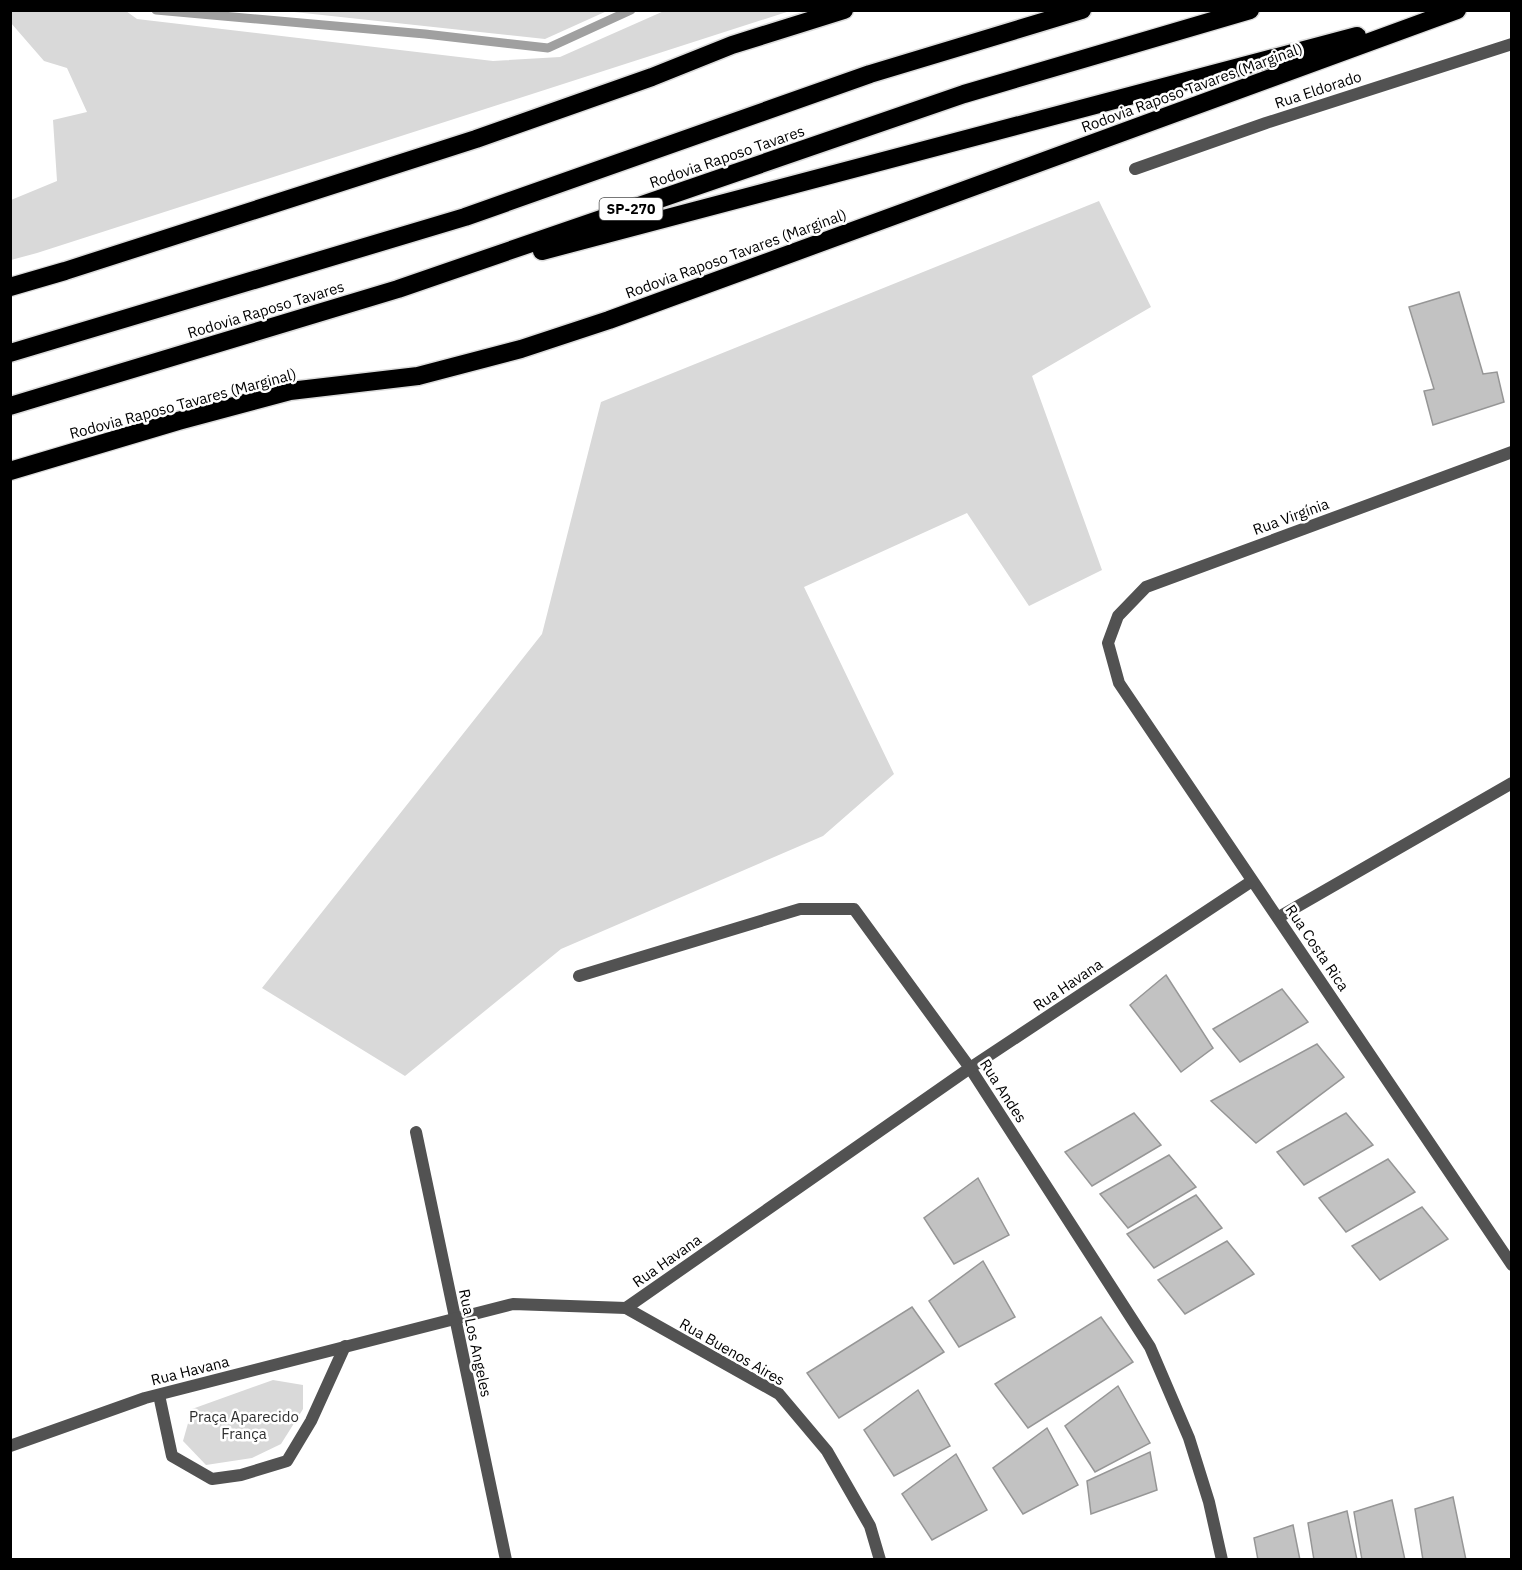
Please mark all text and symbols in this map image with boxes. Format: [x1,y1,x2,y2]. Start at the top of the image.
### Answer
street label: Rodovia Raposo Tavares (Marginal) [1079,39,1305,136]
street label: Rua Eldorado [1272,67,1364,112]
street label: Rodovia Raposo Tavares [647,121,807,192]
road number: SP-270 [600,198,662,220]
street label: Rodovia Raposo Tavares (Marginal) [623,205,849,302]
street label: Rodovia Raposo Tavares [185,277,347,342]
street label: Rodovia Raposo Tavares (Marginal) [67,364,298,443]
street label: Rua Virgínia [1250,494,1332,539]
street label: Rua Costa Rica [1281,901,1353,995]
street label: Rua Havana [1029,954,1106,1015]
street label: Rua Andes [976,1055,1031,1126]
street label: Rua Havana [629,1230,705,1291]
street label: Rua Los Angeles [455,1287,496,1399]
street label: Rua Buenos Aires [676,1314,788,1389]
street label: Rua Havana [149,1352,231,1389]
park label: Praça Aparecido França [189,1407,299,1443]

